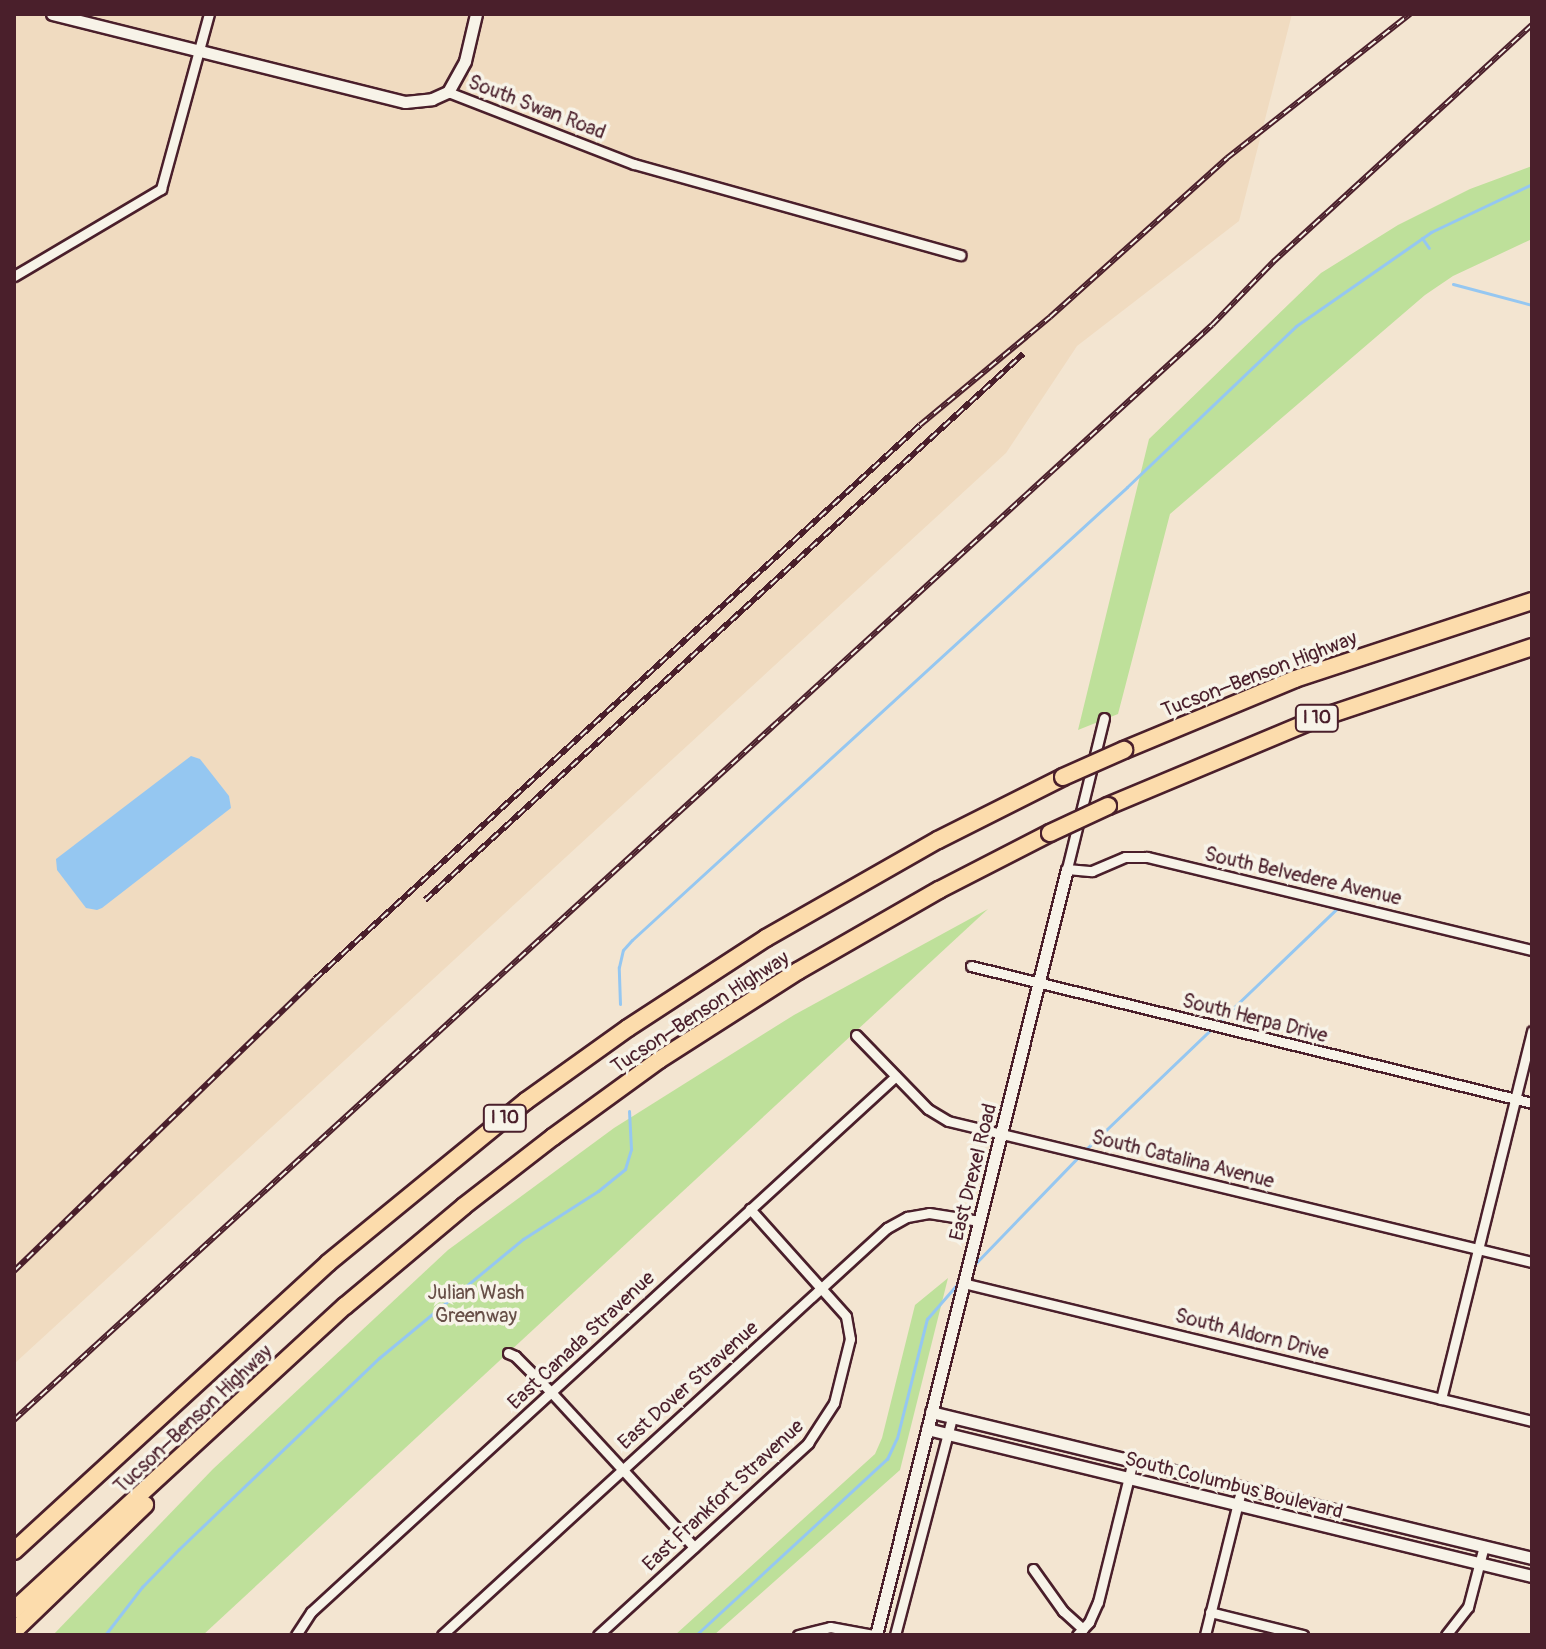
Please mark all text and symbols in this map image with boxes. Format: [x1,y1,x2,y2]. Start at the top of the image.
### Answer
street label: South Swan Road [465,70,609,144]
street label: Tucson–Benson Highway [1158,626,1360,722]
road number: I 10 [1293,704,1341,732]
street label: South Belvedere Avenue [1202,842,1404,910]
street label: Tucson–Benson Highway [607,945,793,1079]
street label: South Herpa Drive [1180,988,1330,1048]
street label: East Drexel Road [944,1101,1002,1243]
road number: I 10 [481,1104,529,1132]
street label: South Catalina Avenue [1089,1125,1277,1193]
street label: East Canada Stravenue [503,1266,659,1414]
park label: Julian Wash Greenway [427,1281,525,1328]
street label: South Aldorn Drive [1173,1303,1331,1365]
street label: East Dover Stravenue [613,1316,763,1454]
street label: Tucson–Benson Highway [109,1340,277,1498]
street label: East Frankfort Stravenue [637,1414,809,1576]
street label: South Columbus Boulevard [1122,1446,1346,1524]

